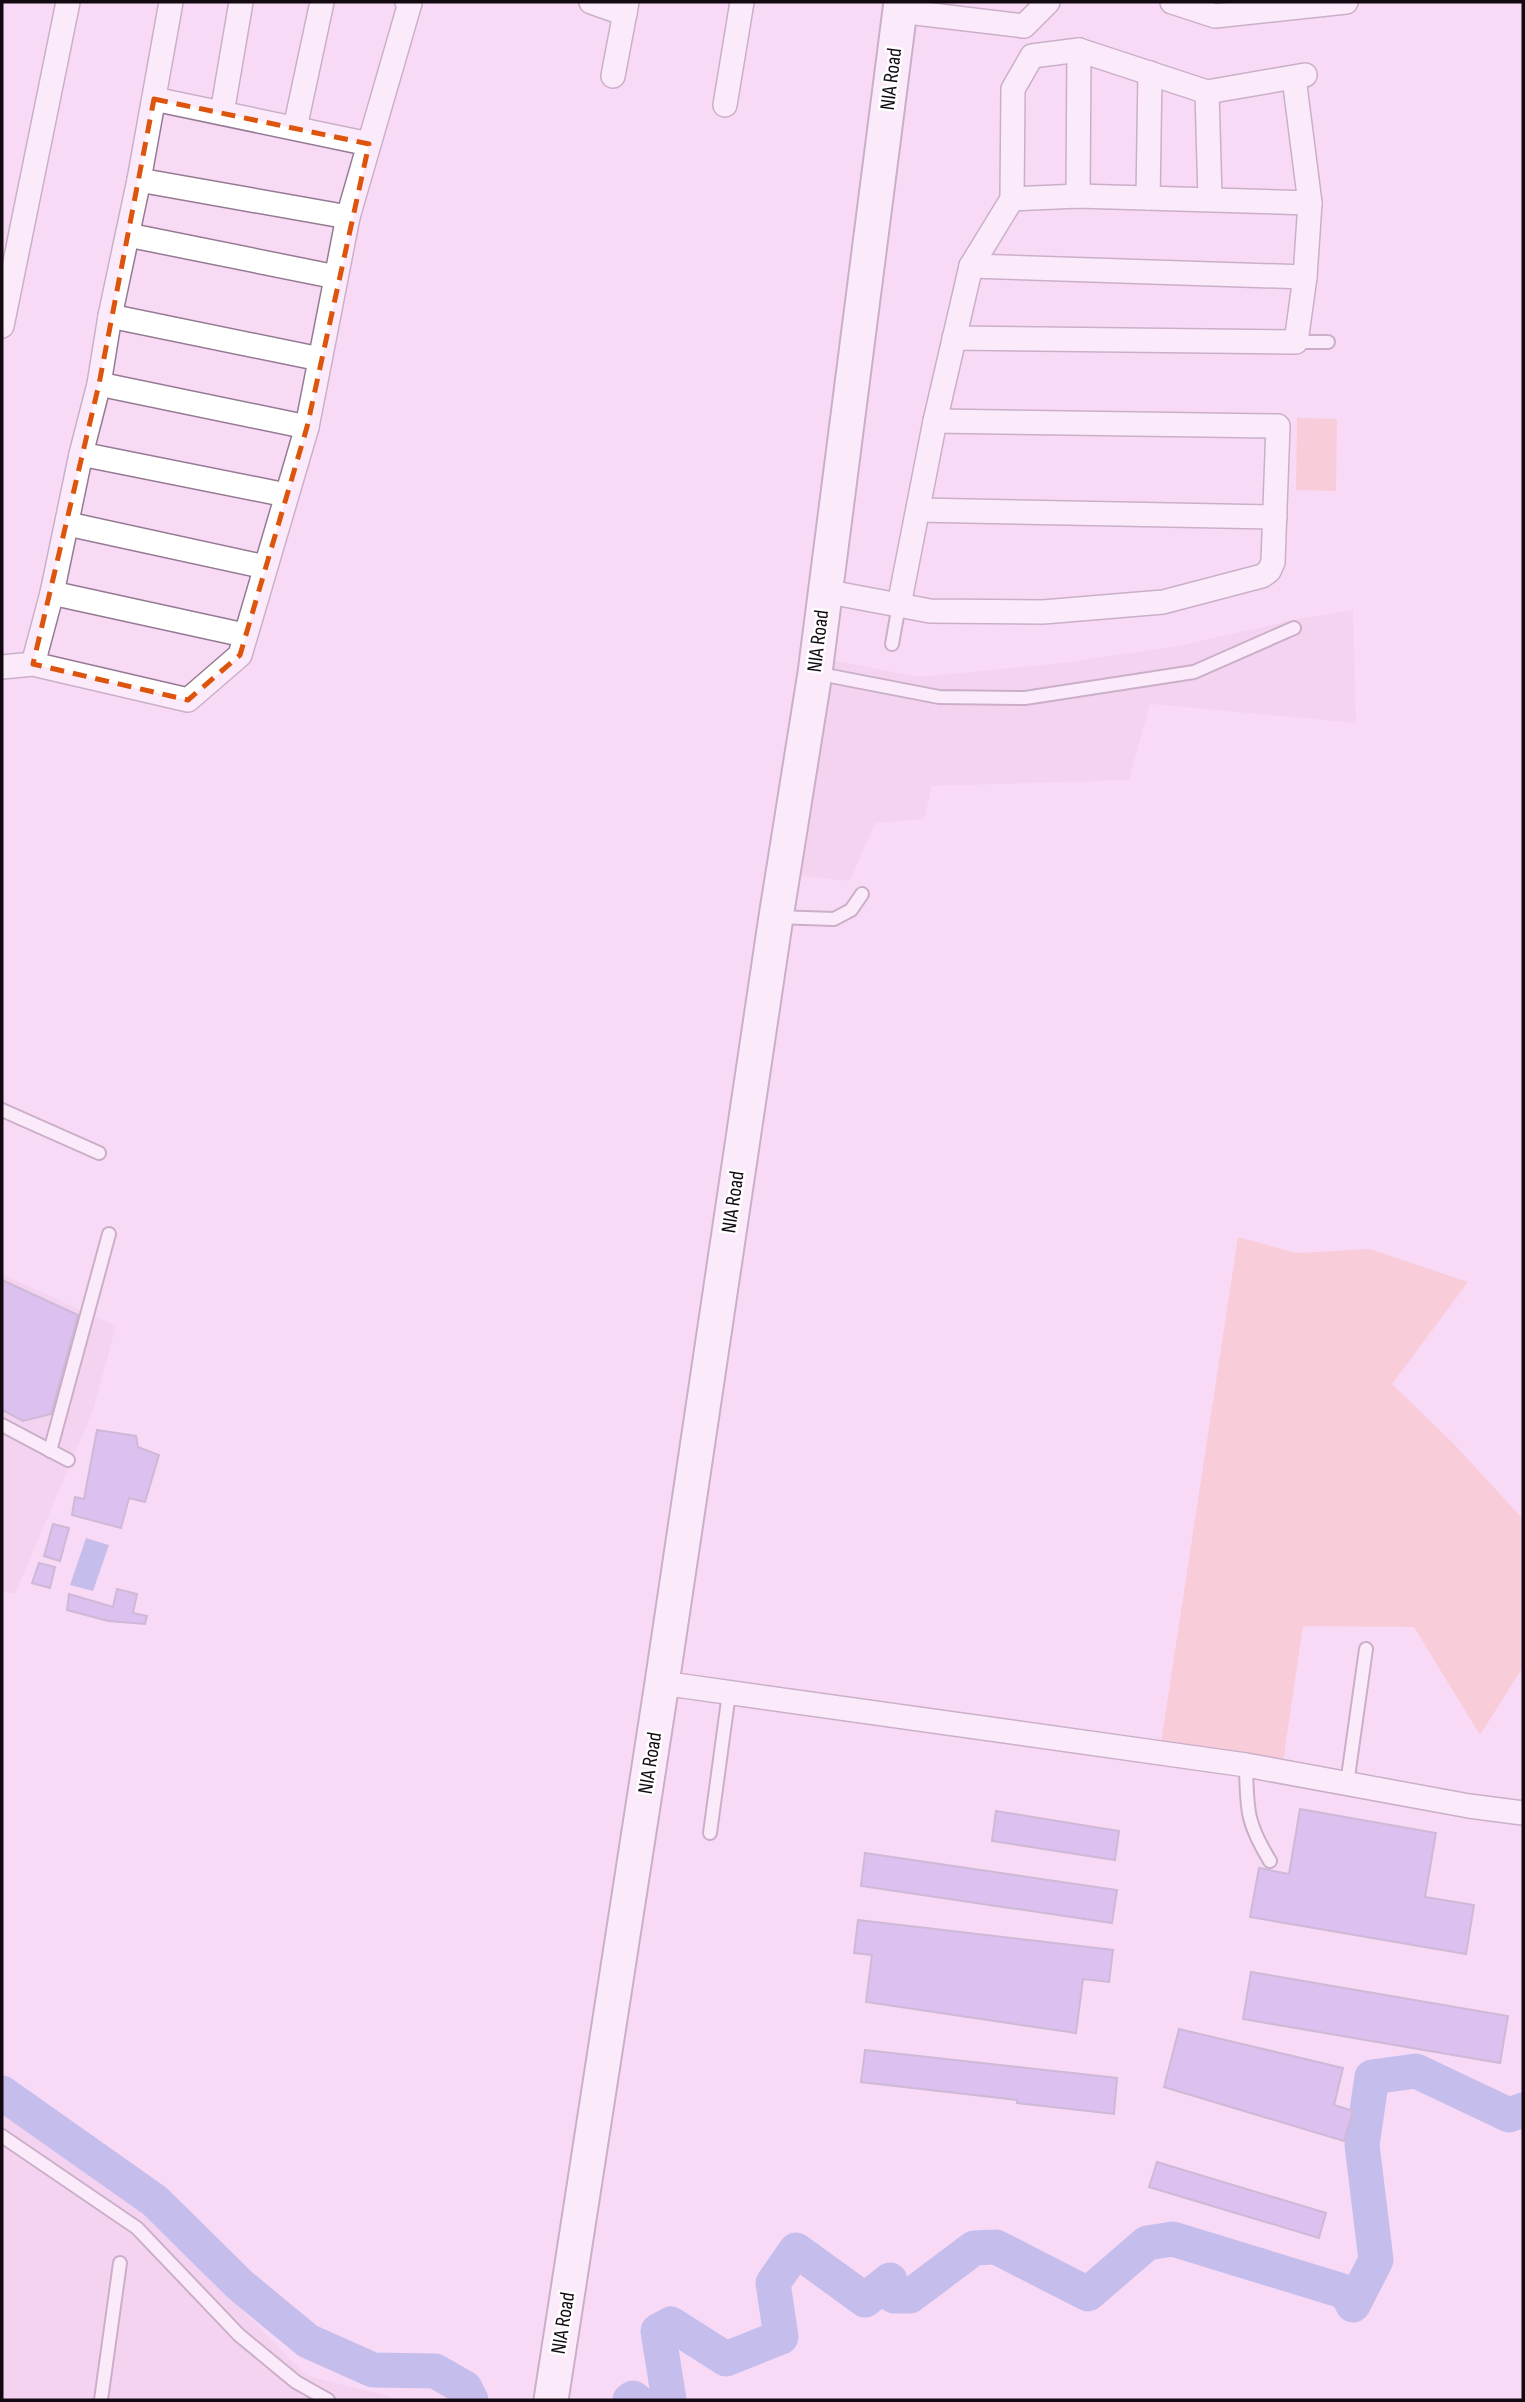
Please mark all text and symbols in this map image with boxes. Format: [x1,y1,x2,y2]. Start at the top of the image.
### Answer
street label: NIA Road [875,47,907,111]
street label: NIA Road [802,609,834,673]
street label: NIA Road [716,1169,750,1235]
street label: NIA Road [633,1730,667,1796]
street label: NIA Road [546,2290,580,2356]

